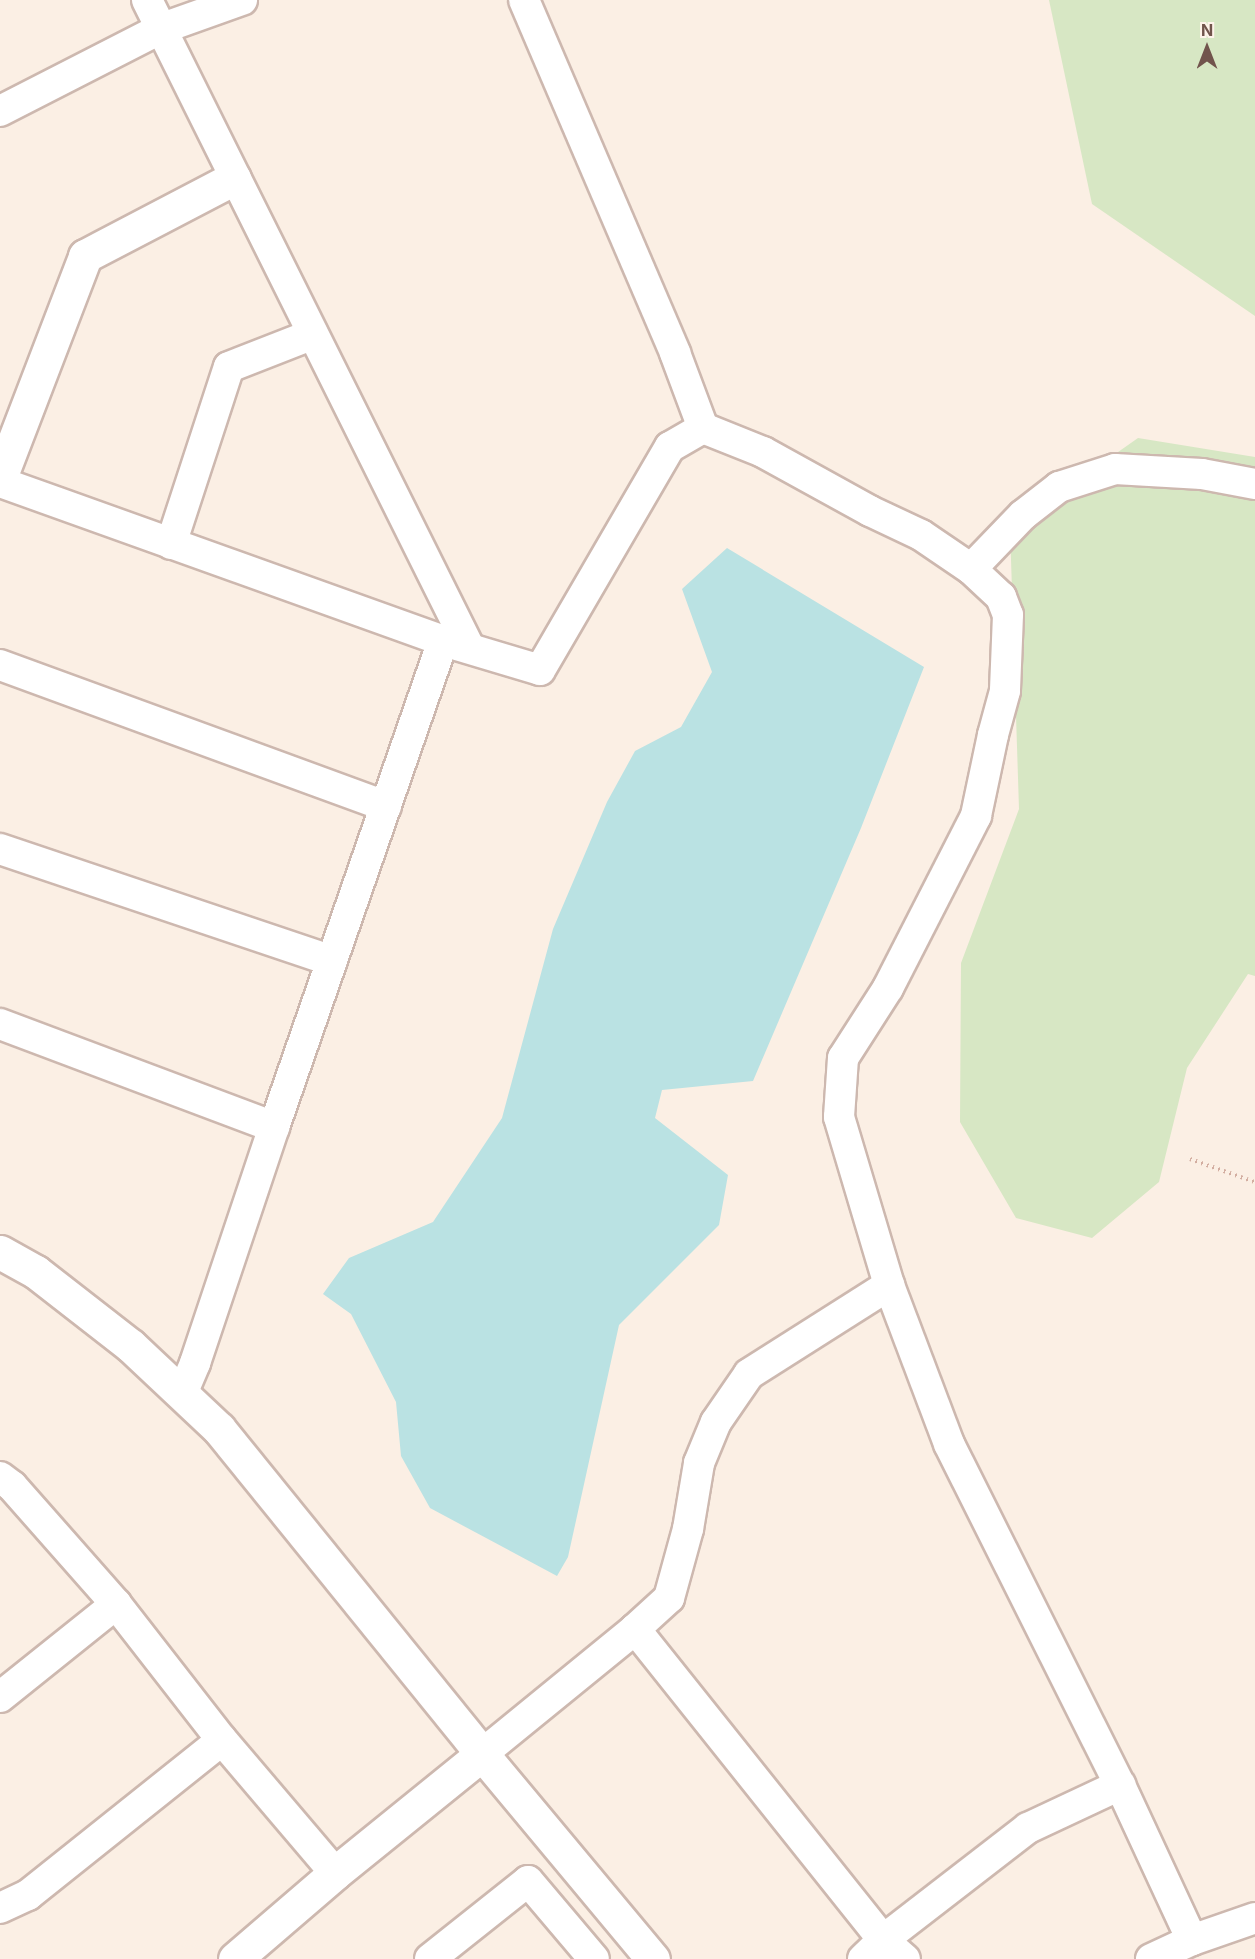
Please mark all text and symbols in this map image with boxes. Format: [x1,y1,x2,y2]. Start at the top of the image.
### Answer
north arrow [1177,18,1237,78]
text: N [1201,20,1213,40]

